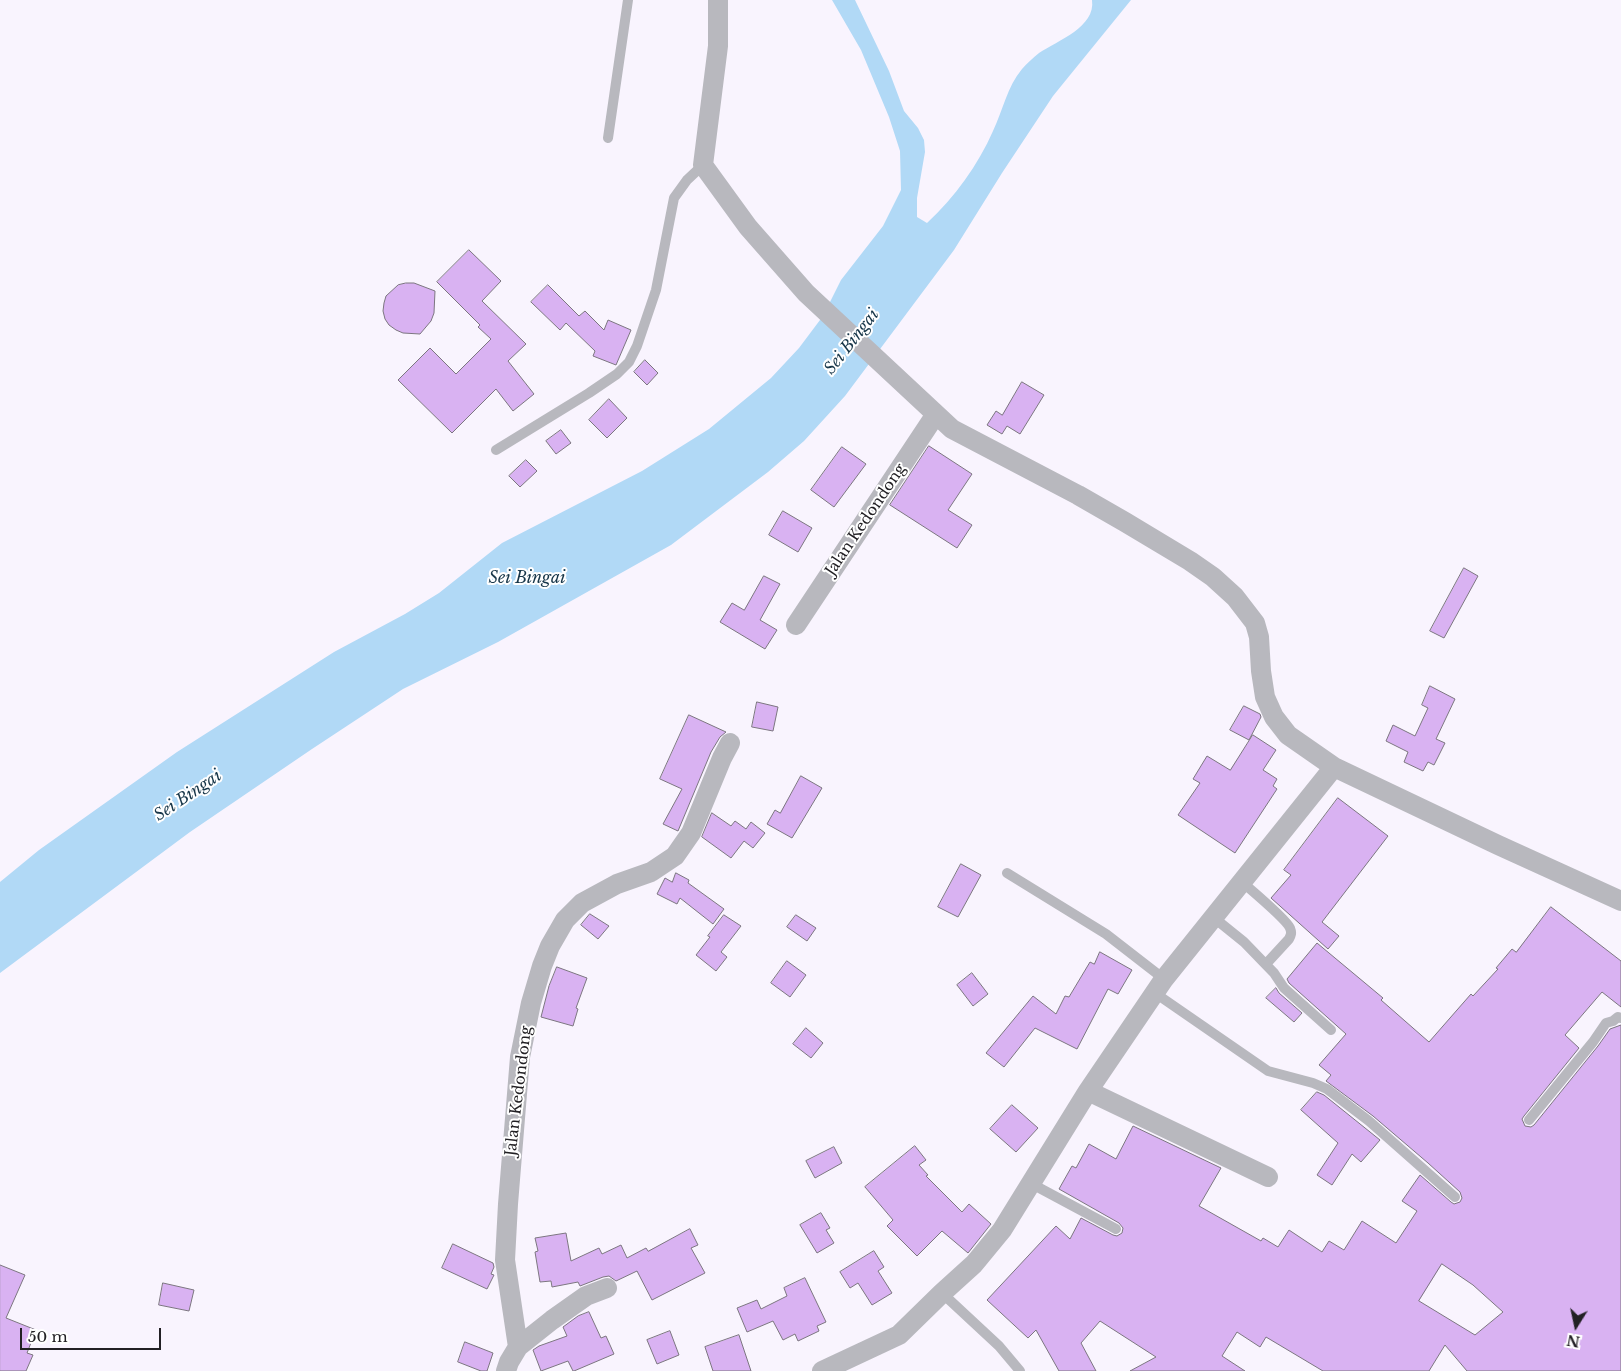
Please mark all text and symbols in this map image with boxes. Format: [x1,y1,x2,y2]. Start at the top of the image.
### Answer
water label: Sei Bingai [821,306,883,378]
street label: Jalan Kedondong [822,461,910,579]
water label: Sei Bingai [488,568,566,588]
water label: Sei Bingai [151,767,225,825]
street label: Jalan Kedondong [502,1025,536,1157]
north arrow [1551,1301,1601,1351]
scale bar [22,1318,164,1350]
text: 50 m [28,1327,68,1346]
text: N [1565,1331,1581,1351]

